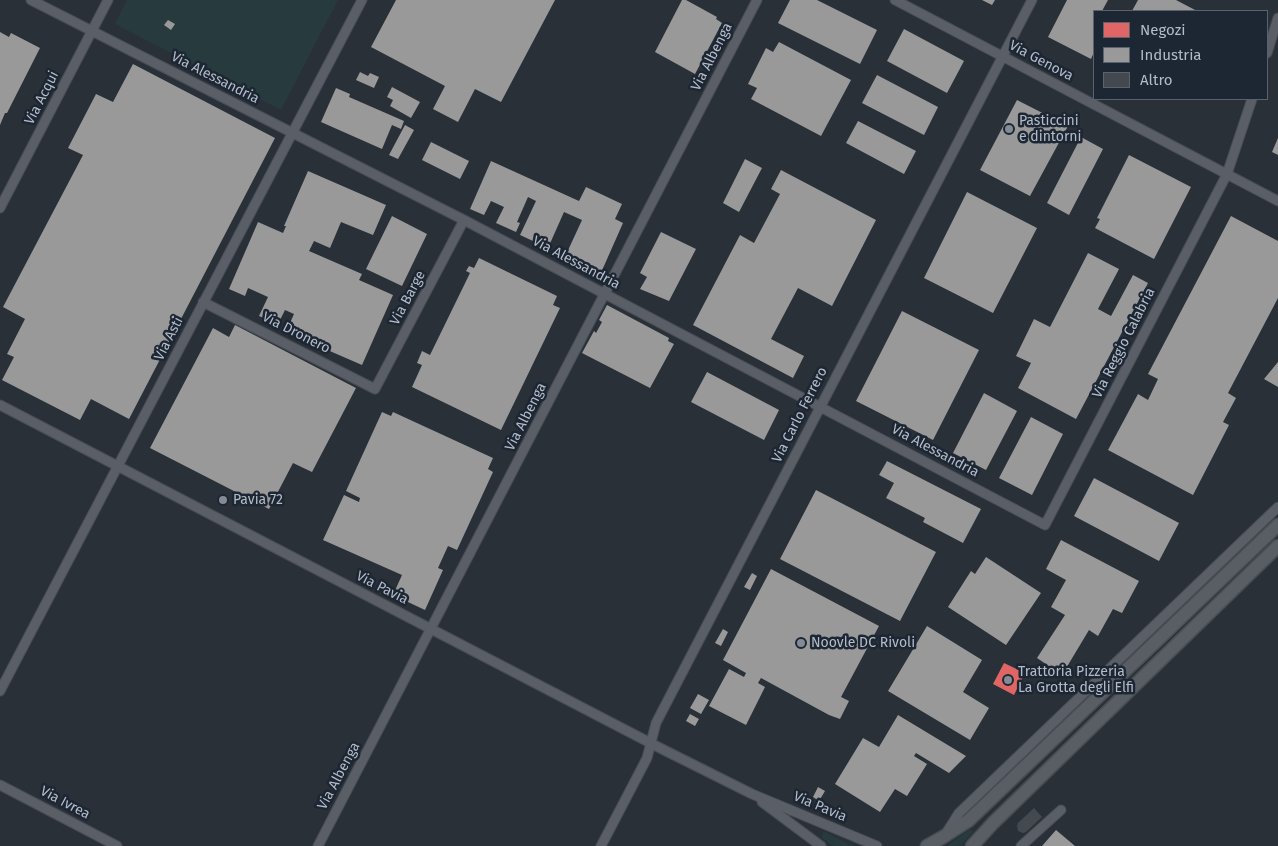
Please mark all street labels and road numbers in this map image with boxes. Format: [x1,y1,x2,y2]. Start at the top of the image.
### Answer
street label: Via Albenga [688,20,736,94]
street label: Via Genova [1006,37,1076,85]
street label: Via Alessandria [168,49,262,107]
street label: Via Acqui [21,68,63,128]
street label: Via Alessandria [529,233,623,293]
street label: Via Barge [387,268,429,328]
street label: Via Reggio Calabria [1089,285,1159,401]
street label: Via Dronero [259,309,333,357]
street label: Via Asti [151,314,187,364]
street label: Via Carlo Ferrero [769,364,831,466]
street label: Via Albenga [502,380,550,454]
street label: Via Alessandria [888,421,982,481]
street label: Via Pavia [353,568,411,608]
street label: Via Albenga [314,739,364,813]
street label: Via Ivrea [37,783,93,823]
street label: Via Pavia [791,788,849,826]

